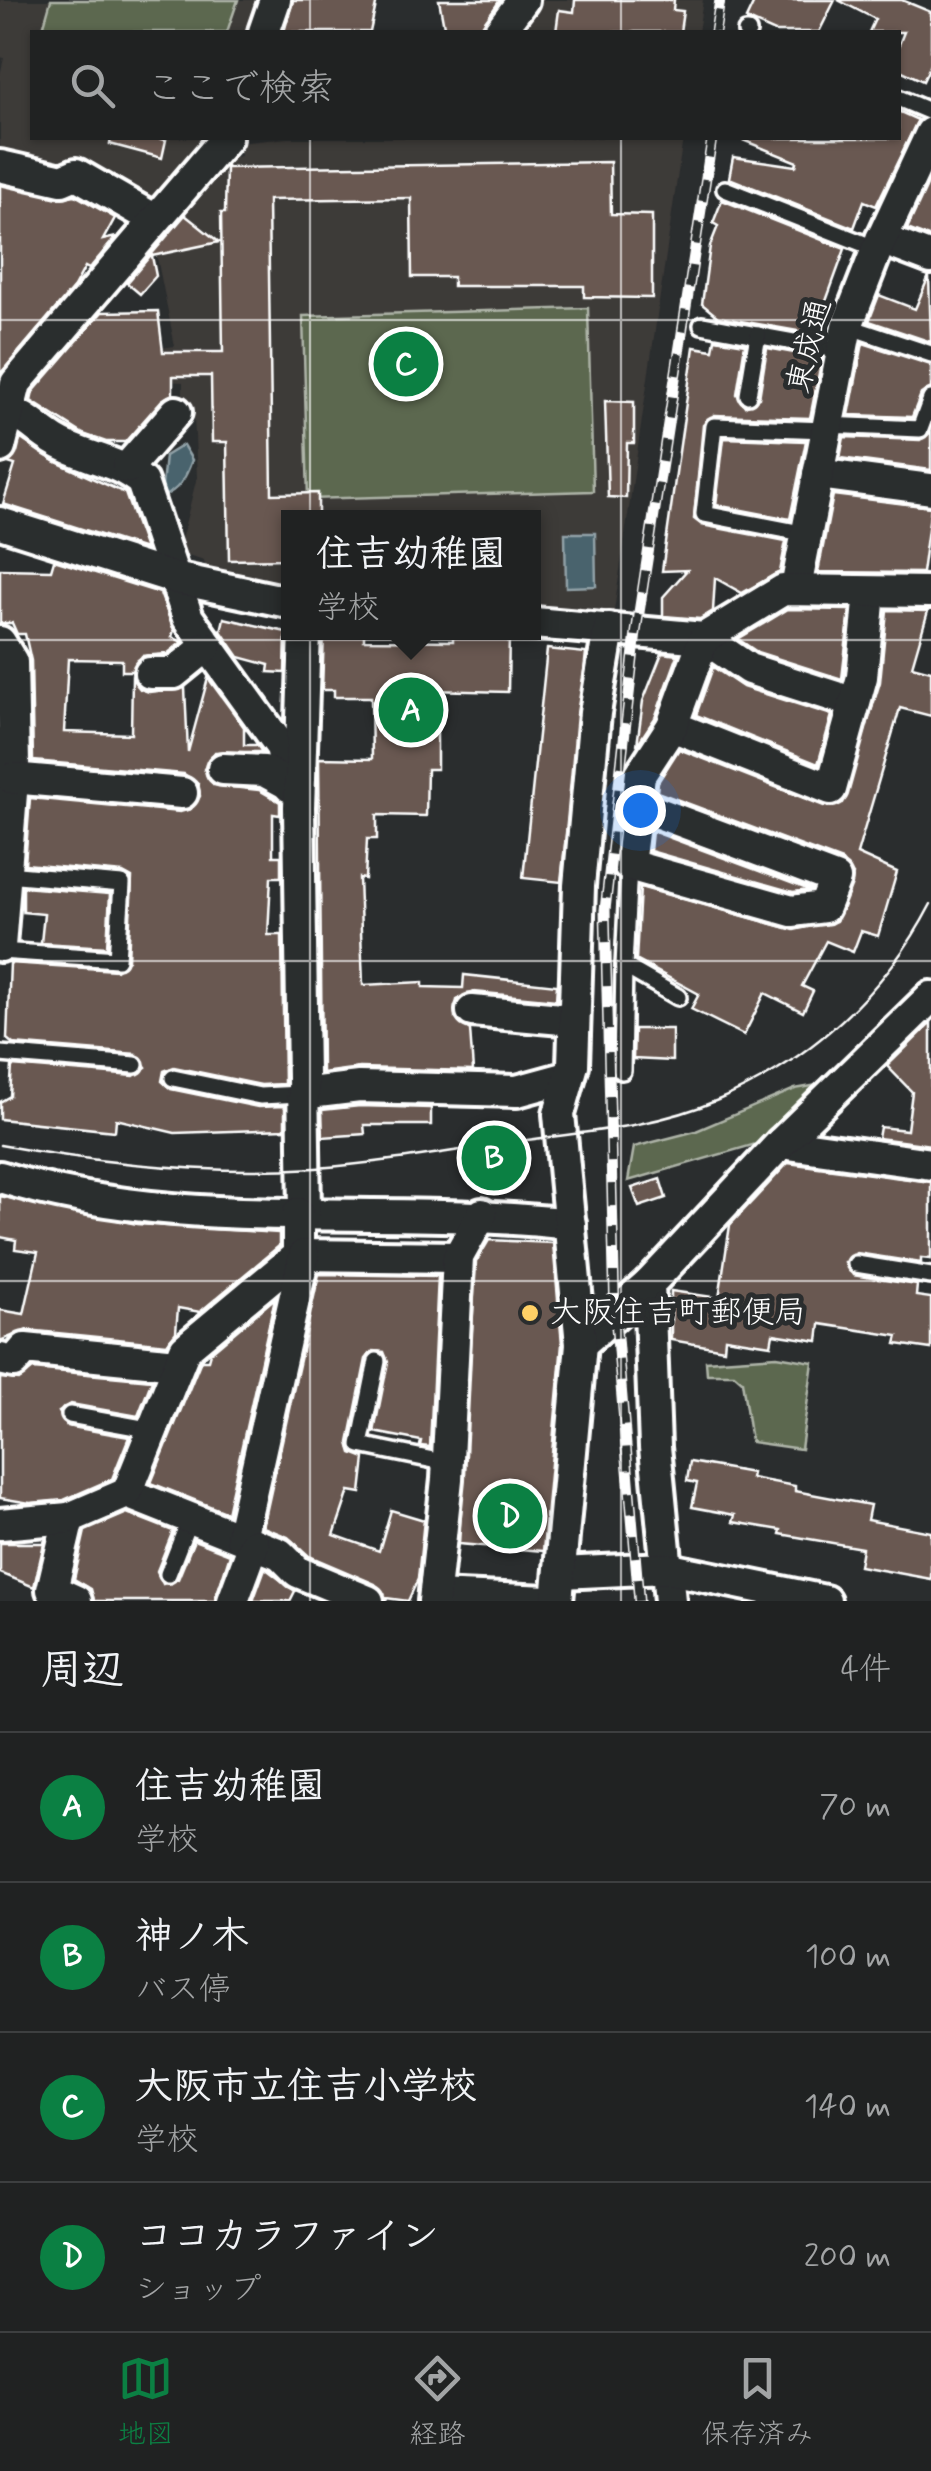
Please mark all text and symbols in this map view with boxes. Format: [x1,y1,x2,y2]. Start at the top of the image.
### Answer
search box [30,30,901,140]
icon: search [65,58,120,113]
text: ここで検索 [145,65,335,114]
street label: 東成通 [778,294,842,398]
pin: C [374,326,438,402]
popup [281,510,541,640]
text: 住吉幼稚園 [316,531,506,580]
text: 学校 [316,587,380,629]
pin: A [378,672,444,748]
your location [615,785,666,836]
pin: B [462,1120,526,1196]
place label: 大阪住吉町郵便局 [550,1292,806,1334]
marker: 大阪住吉町郵便局 [519,1302,541,1324]
pin: D [478,1478,542,1554]
text: 周辺 [40,1644,124,1699]
text: 4件 [840,1649,891,1691]
text: 住吉幼稚園 [135,1763,325,1812]
text: A [62,1786,83,1828]
text: 70 m [819,1786,891,1828]
text: 学校 [135,1819,199,1861]
text: 神ノ木 [135,1913,249,1962]
text: B [62,1936,83,1978]
text: 100 m [805,1936,891,1978]
text: バス停 [135,1969,231,2011]
text: 大阪市立住吉小学校 [135,2063,477,2112]
text: C [61,2086,84,2128]
text: 140 m [804,2086,891,2128]
text: 学校 [135,2119,199,2161]
text: ココカラファイン [135,2213,439,2262]
text: D [61,2236,84,2278]
text: 200 m [804,2236,891,2278]
text: ショップ [135,2269,262,2311]
tab: 地図 [118,2351,174,2454]
tab: 経路 [409,2351,465,2454]
tab: 保存済み [701,2351,813,2454]

